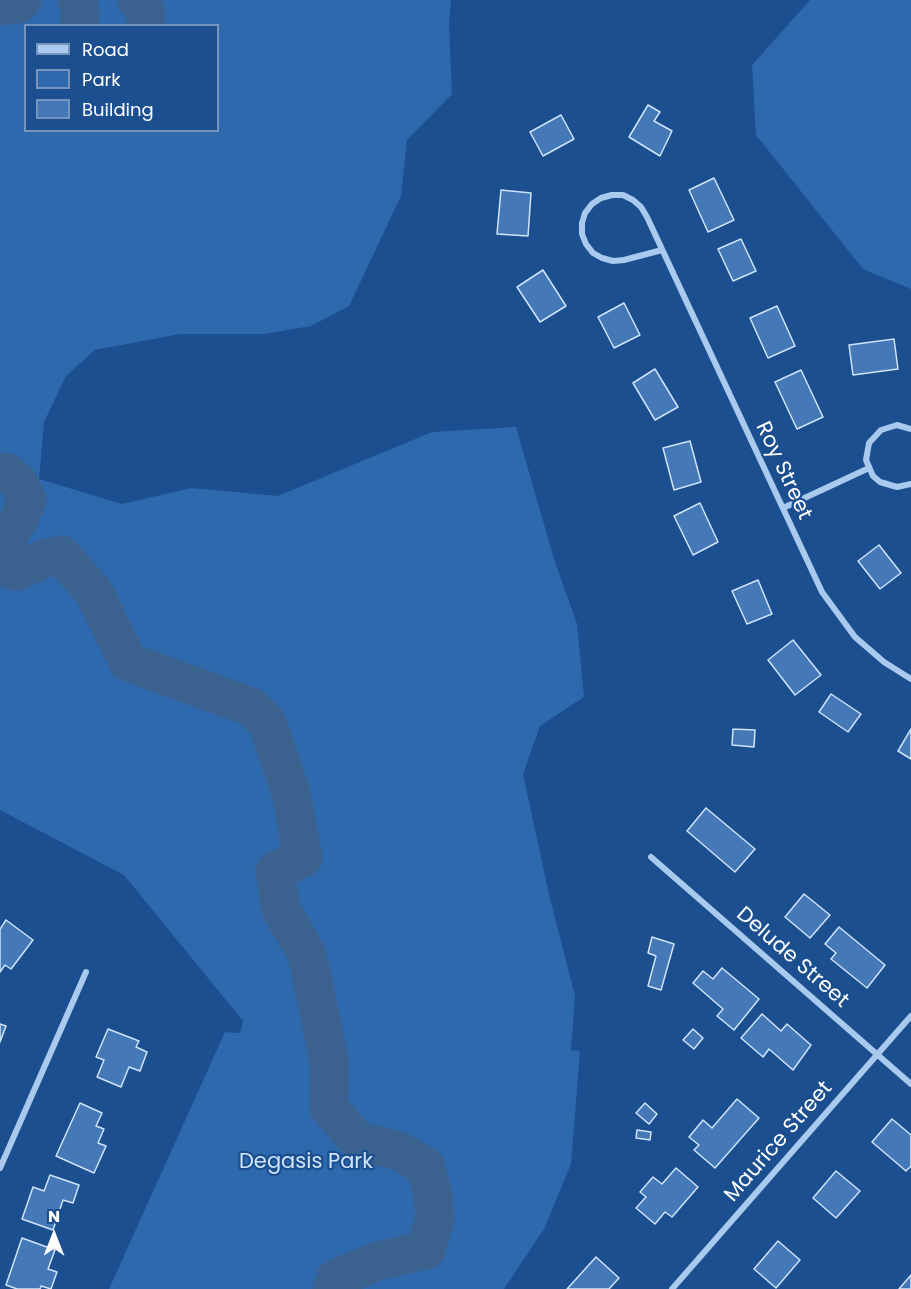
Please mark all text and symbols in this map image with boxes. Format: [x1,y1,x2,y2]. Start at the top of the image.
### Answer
legend [24,24,219,132]
text: Road [82,37,129,62]
text: Park [82,67,121,92]
text: Building [82,97,154,122]
street label: Roy Street [749,418,817,524]
street label: Delude Street [731,902,853,1014]
street label: Maurice Street [720,1077,838,1207]
park label: Degasis Park [239,1150,373,1176]
north arrow [24,1205,84,1265]
text: N [48,1205,60,1228]

